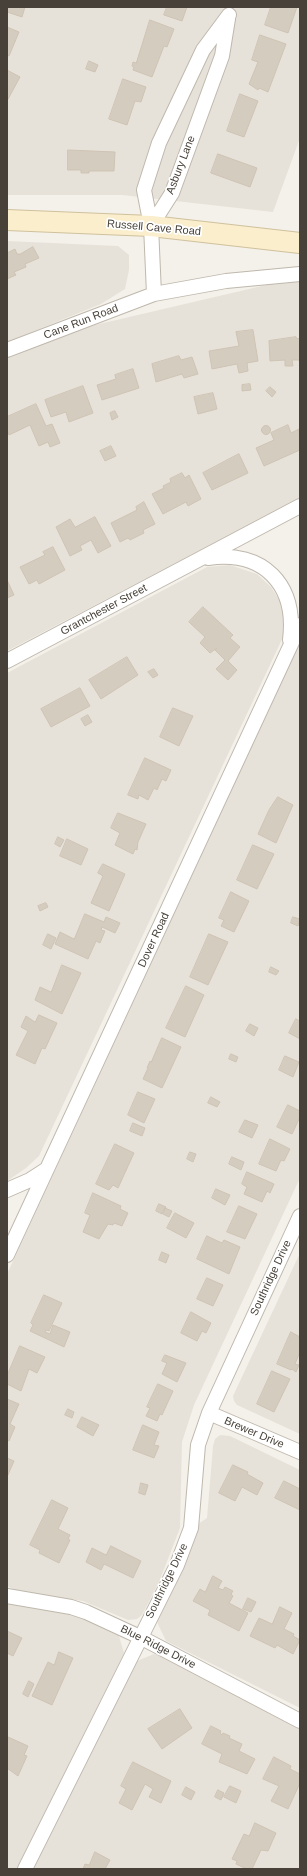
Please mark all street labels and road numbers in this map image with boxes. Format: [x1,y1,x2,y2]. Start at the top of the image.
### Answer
street label: Asbury Lane [164,134,198,196]
street label: Russell Cave Road [107,217,201,239]
street label: Cane Run Road [42,302,120,342]
street label: Grantchester Street [59,582,149,638]
street label: Dover Road [136,911,172,969]
street label: Southridge Drive [248,1238,294,1318]
street label: Brewer Drive [222,1415,286,1451]
street label: Southridge Drive [143,1541,191,1621]
street label: Blue Ridge Drive [118,1622,198,1672]

